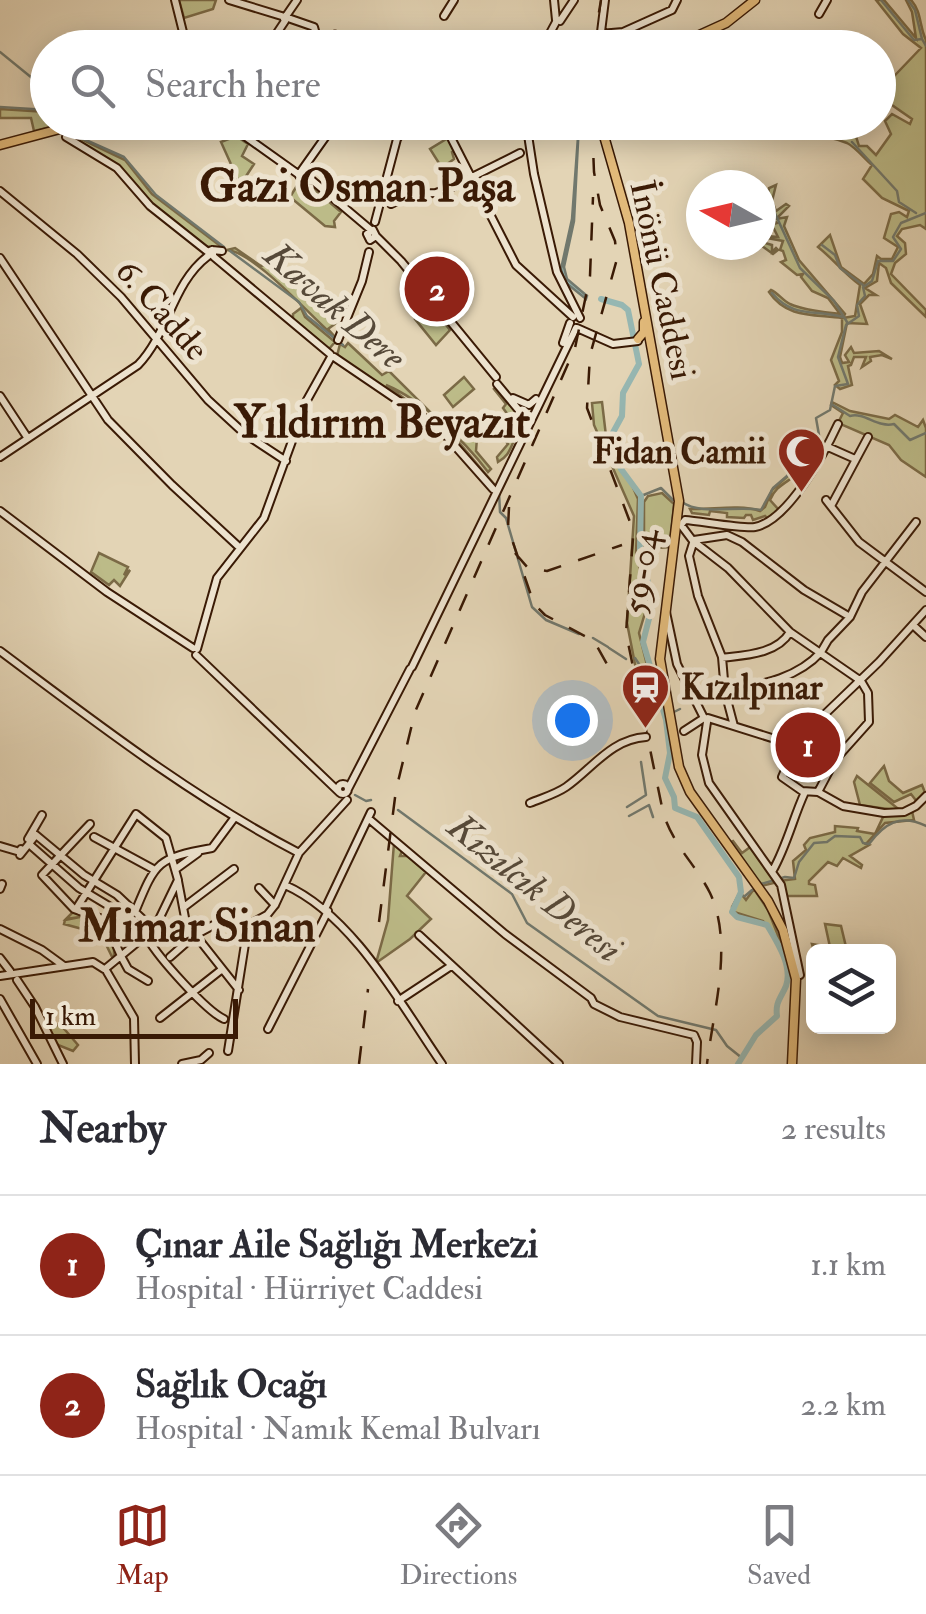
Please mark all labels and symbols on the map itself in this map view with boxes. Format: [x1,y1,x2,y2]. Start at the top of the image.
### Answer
district label: Gazi Osman Paşa [199,159,516,215]
north arrow [686,170,776,260]
street label: İnönü Caddesi [619,176,706,384]
water label: Kavak Dere [253,230,416,381]
street label: 6. Cadde [106,250,218,370]
pin: 2 [404,252,470,326]
district label: Yıldırım Beyazıt [233,395,531,451]
mosque icon: Fidan Camii [775,426,827,494]
place label: Fidan Camii [593,430,767,474]
street label: 59-04 [613,525,669,617]
station icon: Kızılpınar [620,662,672,730]
place label: Kızılpınar [681,666,823,710]
your location [547,695,598,746]
pin: 1 [776,708,840,782]
water label: Kızılcık Deresi [437,802,632,973]
district label: Mimar Sinan [78,899,316,955]
scale bar [30,994,238,1038]

